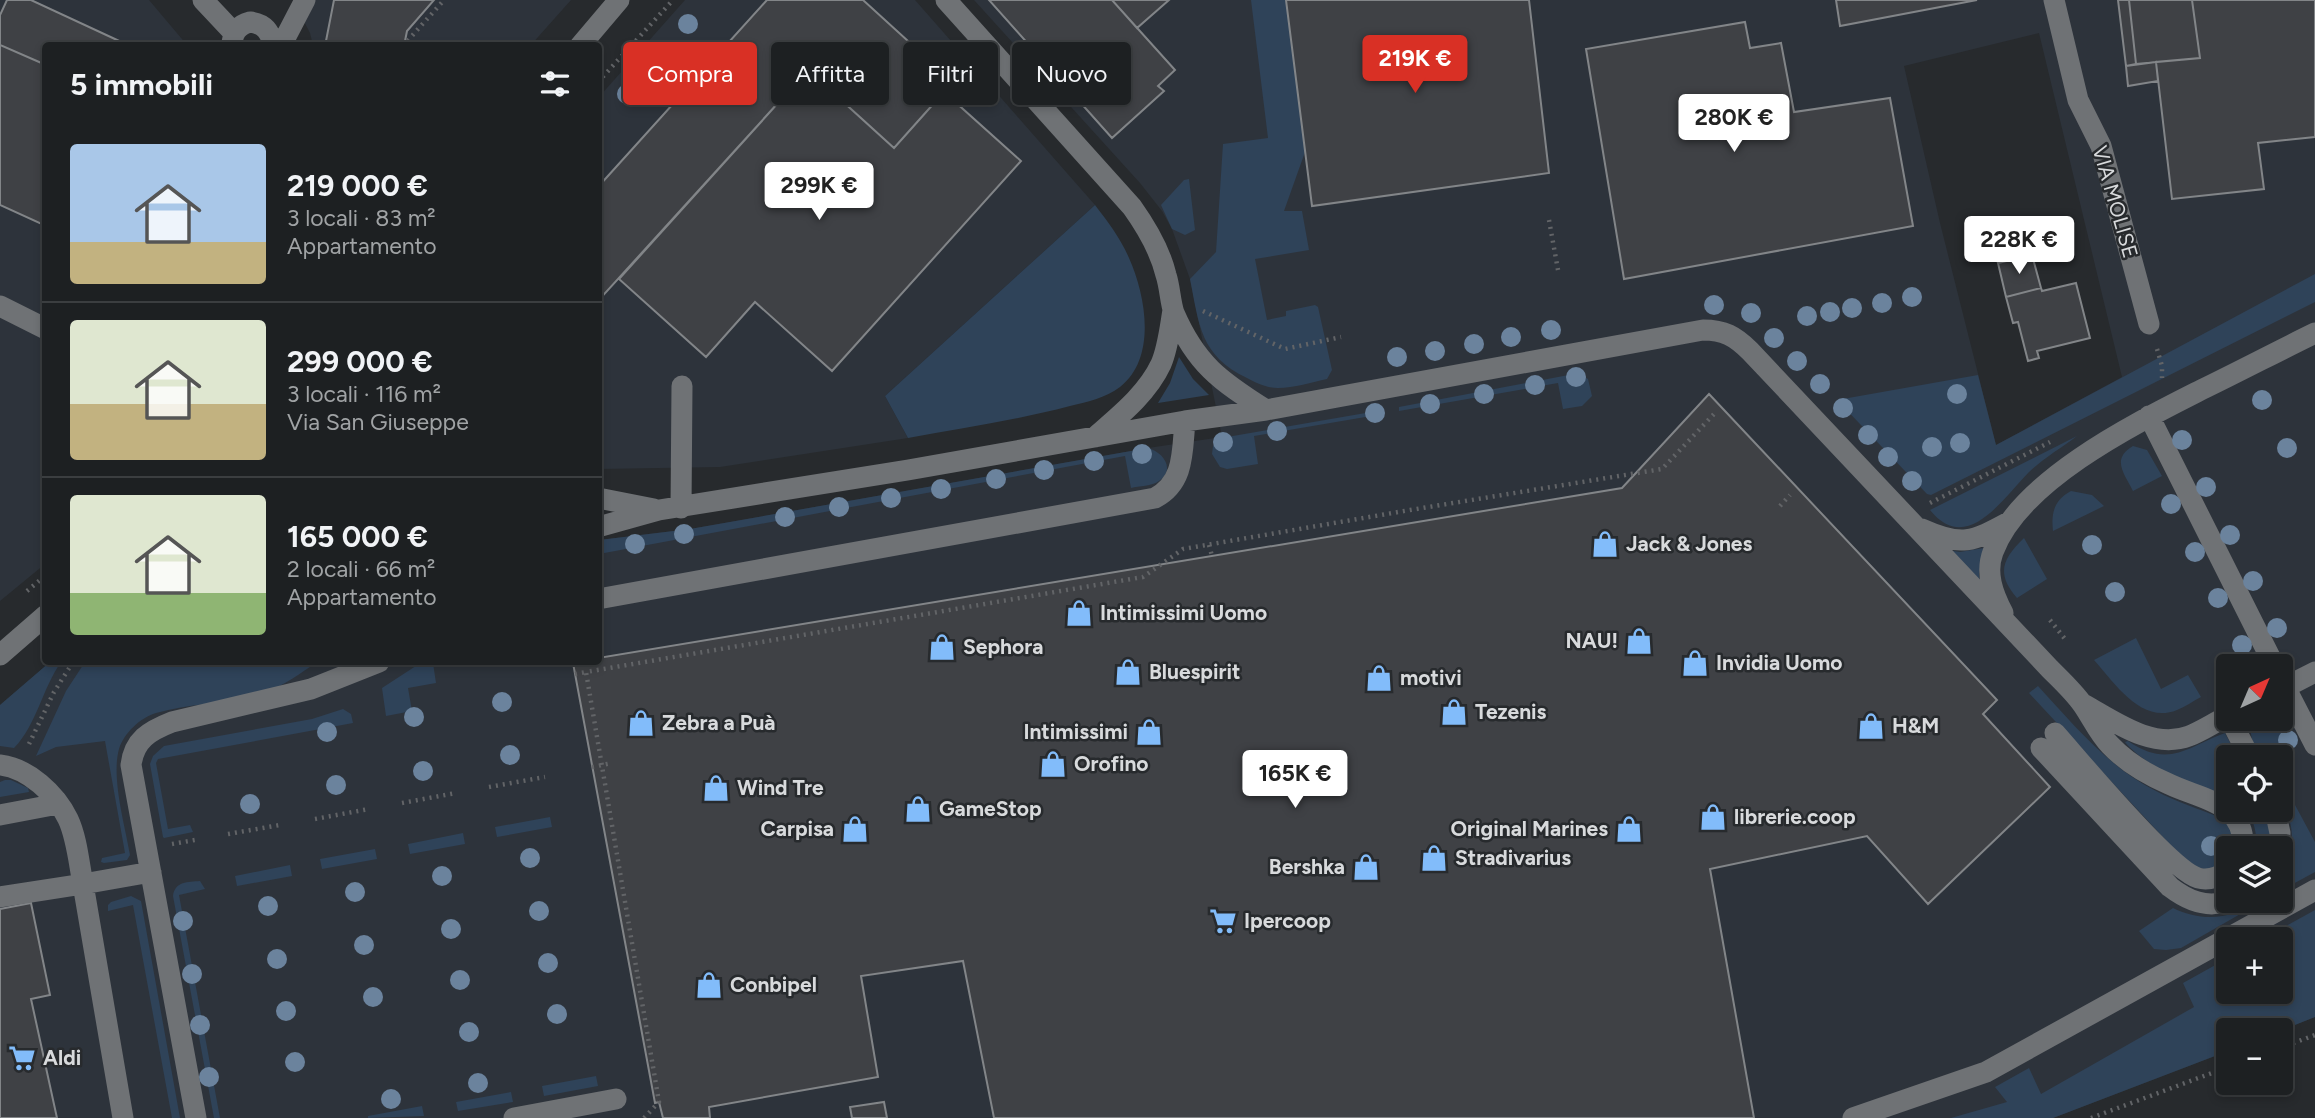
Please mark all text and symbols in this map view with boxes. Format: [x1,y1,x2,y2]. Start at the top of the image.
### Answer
pin: 219K € [1358,36,1472,95]
chip: Compra [623,42,757,105]
chip: Affitta [771,42,889,105]
chip: Filtri [903,42,998,105]
chip: Nuovo [1012,42,1131,105]
text: 219K € [1378,44,1452,72]
icon: filters [536,65,574,103]
text: 5 immobili [70,66,213,103]
pin: 280K € [1677,94,1791,154]
text: 280K € [1694,103,1774,131]
street label: VIA MOLISE [2088,143,2143,261]
pin: 299K € [762,162,876,222]
text: 219 000 € [287,167,428,204]
text: 299K € [781,171,857,199]
icon: home [126,172,210,256]
text: 3 locali · 83 m² [287,204,436,232]
pin: 228K € [1962,216,2076,276]
text: 228K € [1980,225,2058,253]
text: Appartamento [287,232,437,260]
text: 299 000 € [287,343,433,380]
icon: home [126,348,210,432]
text: 3 locali · 116 m² [287,380,441,408]
text: Via San Giuseppe [287,408,469,436]
text: 165 000 € [287,518,428,555]
icon: home [126,523,210,607]
shop icon: Jack & Jones [1590,529,1620,559]
place label: Jack & Jones [1626,531,1752,556]
text: 2 locali · 66 m² [287,555,435,583]
text: Appartamento [287,583,437,611]
shop icon: Intimissimi Uomo [1064,598,1094,628]
place label: Intimissimi Uomo [1100,600,1267,625]
shop icon: NAU! [1624,626,1654,656]
place label: NAU! [1565,628,1618,653]
shop icon: Sephora [927,632,957,662]
place label: Sephora [963,634,1043,659]
shop icon: Invidia Uomo [1680,648,1710,678]
place label: Invidia Uomo [1716,650,1843,675]
north arrow [2216,654,2292,732]
map controls [2216,654,2293,1095]
shop icon: Bluespirit [1113,657,1143,687]
place label: Bluespirit [1149,659,1240,684]
shop icon: motivi [1364,663,1394,693]
place label: motivi [1400,665,1462,690]
shop icon: Tezenis [1439,697,1469,727]
place label: Tezenis [1475,699,1547,724]
shop icon: Zebra a Puà [626,708,656,738]
place label: Zebra a Puà [662,710,775,735]
shop icon: H&M [1856,711,1886,741]
place label: H&M [1892,713,1939,738]
shop icon: Intimissimi [1134,717,1164,747]
place label: Intimissimi [1023,719,1128,744]
button: locate [2216,745,2293,822]
shop icon: Orofino [1038,749,1068,779]
pin: 165K € [1238,750,1352,810]
place label: Orofino [1074,751,1149,776]
text: 165K € [1258,759,1332,787]
shop icon: Wind Tre [701,773,731,803]
place label: Wind Tre [737,775,824,800]
shop icon: GameStop [903,794,933,824]
place label: GameStop [939,796,1042,821]
shop icon: librerie.coop [1698,802,1728,832]
place label: librerie.coop [1734,804,1856,829]
shop icon: Carpisa [840,814,870,844]
shop icon: Original Marines [1614,814,1644,844]
place label: Carpisa [761,816,834,841]
place label: Original Marines [1451,816,1608,841]
button: layers [2216,836,2293,913]
shop icon: Stradivarius [1419,843,1449,873]
place label: Stradivarius [1455,845,1571,870]
shop icon: Bershka [1351,852,1381,882]
place label: Bershka [1269,854,1345,879]
supermarket icon: Ipercoop [1208,906,1238,936]
place label: Ipercoop [1244,908,1331,933]
button: + [2216,927,2293,1004]
shop icon: Conbipel [694,970,724,1000]
place label: Conbipel [730,972,817,997]
button: − [2216,1018,2293,1095]
supermarket icon: Aldi [7,1043,37,1073]
place label: Aldi [43,1045,81,1070]

